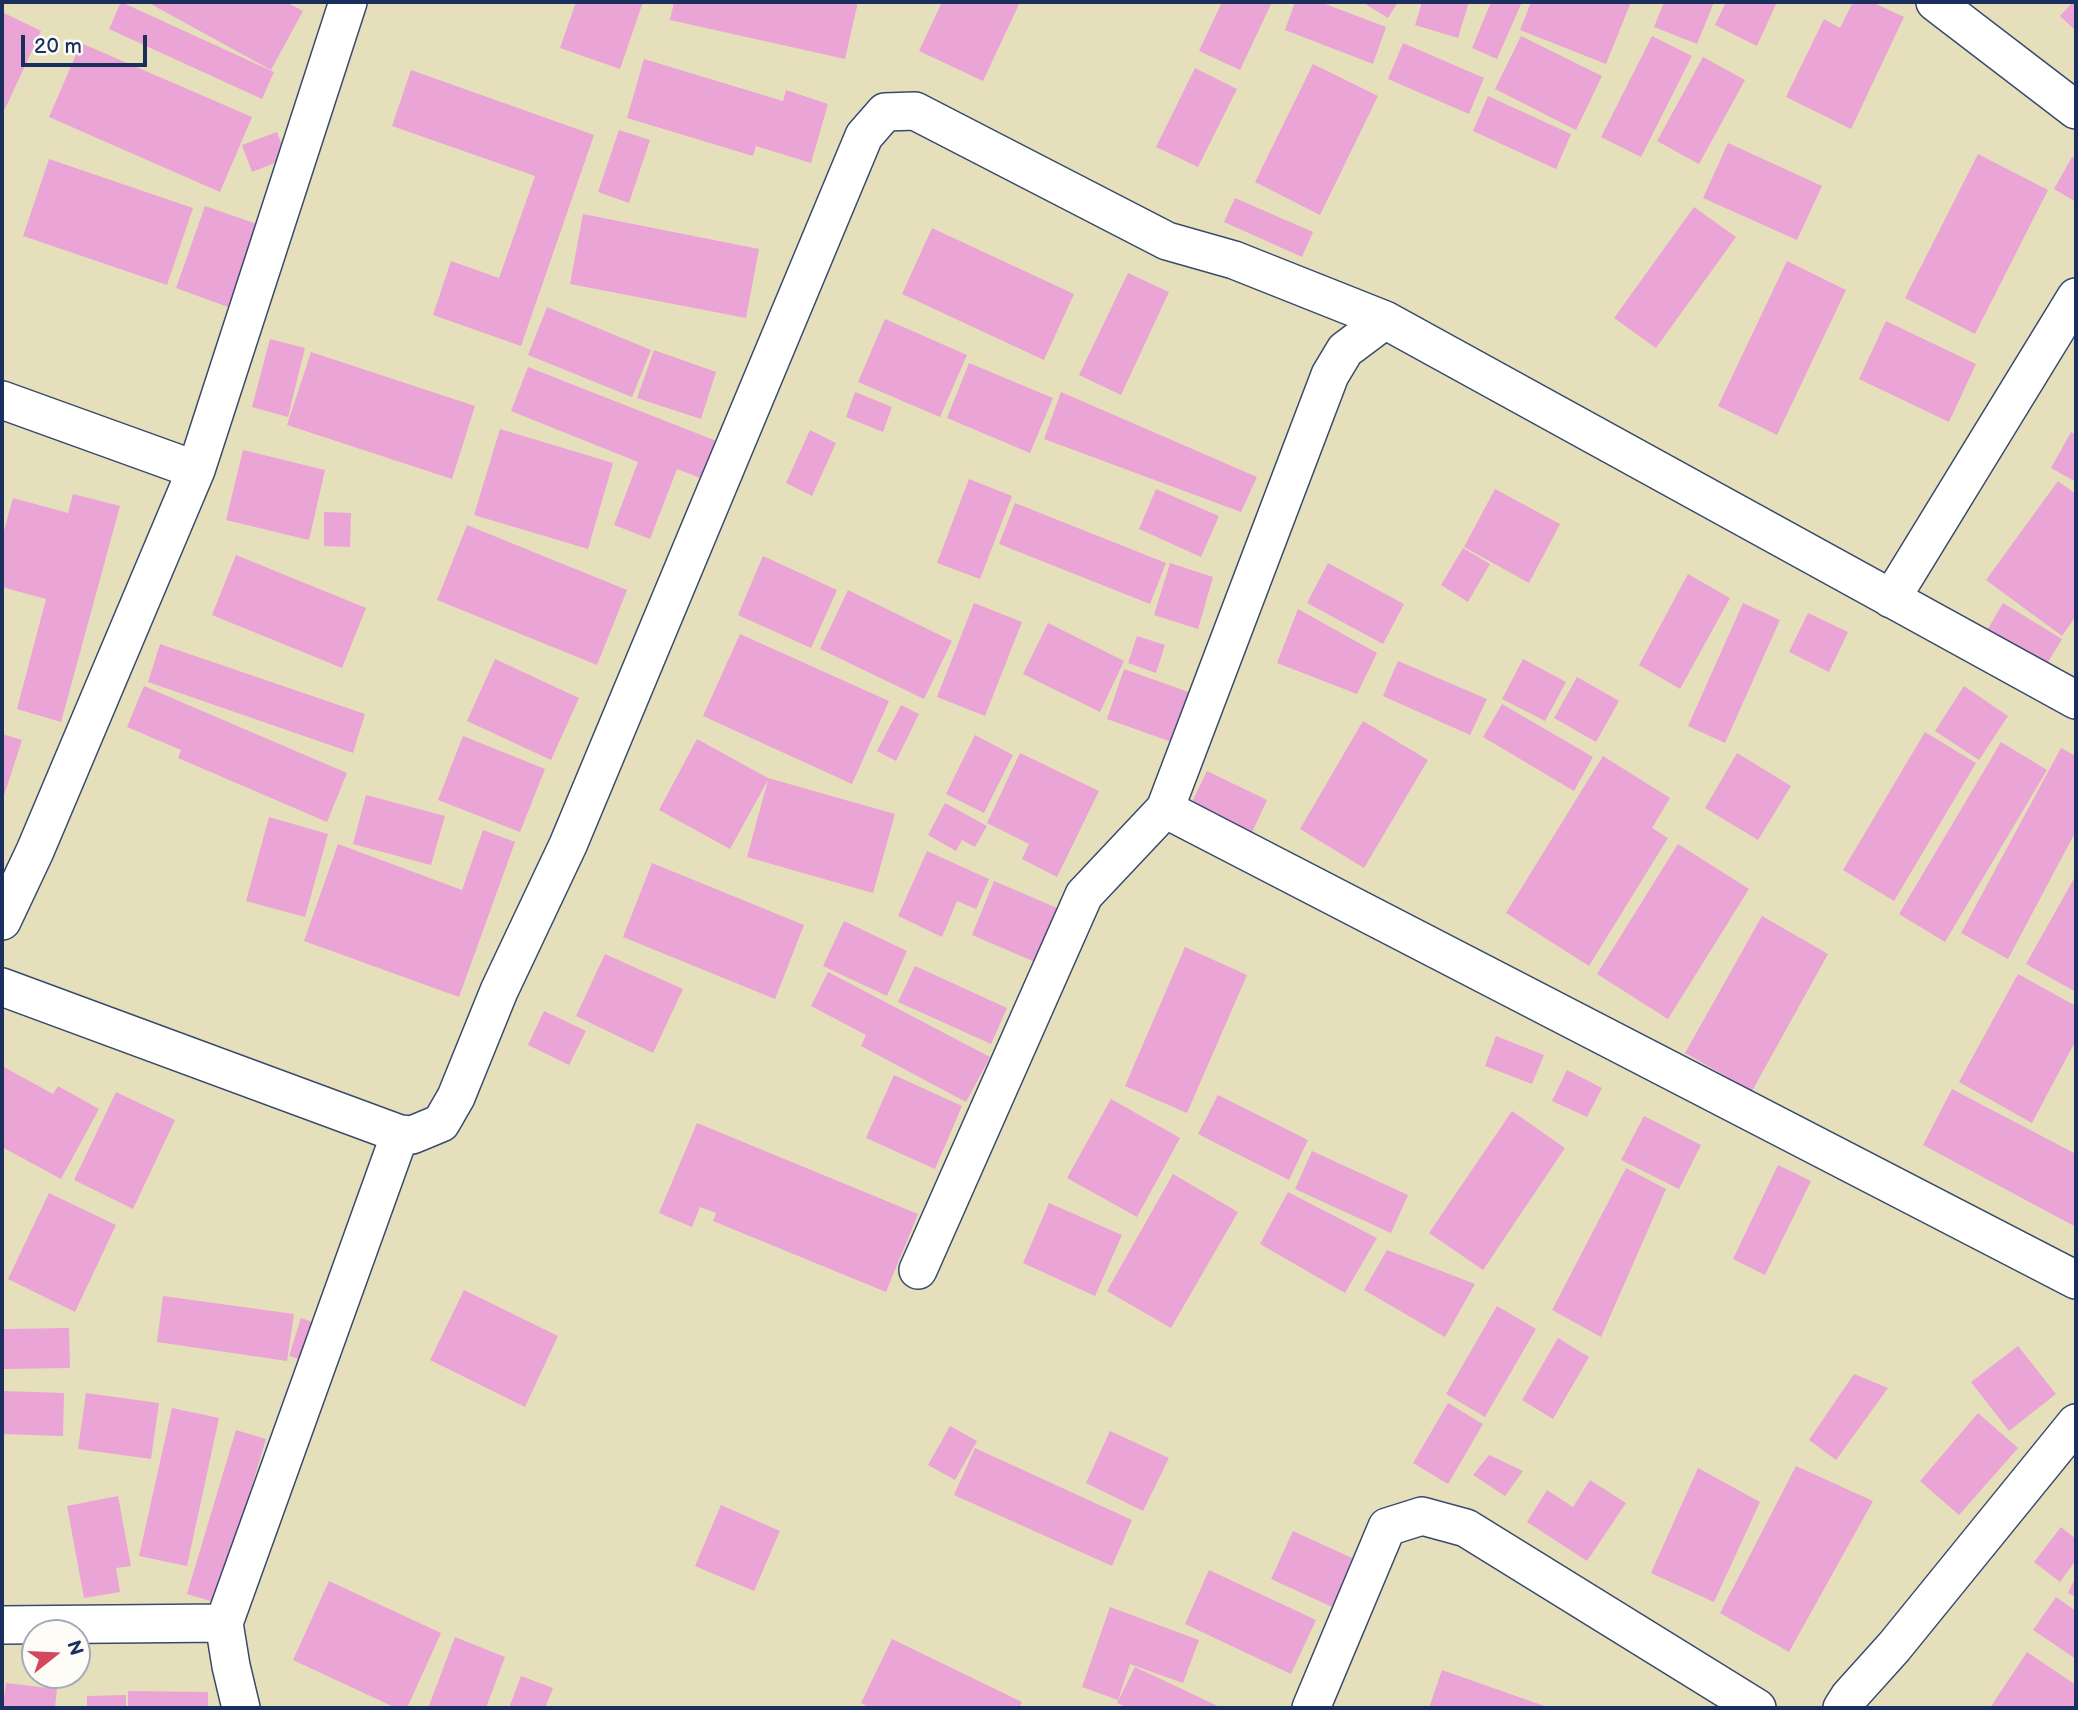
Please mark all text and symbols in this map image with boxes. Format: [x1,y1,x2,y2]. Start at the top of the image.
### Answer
scale bar [24,21,150,65]
text: 20 m [34,34,82,59]
north arrow [21,1619,91,1689]
text: N [61,1638,88,1658]

